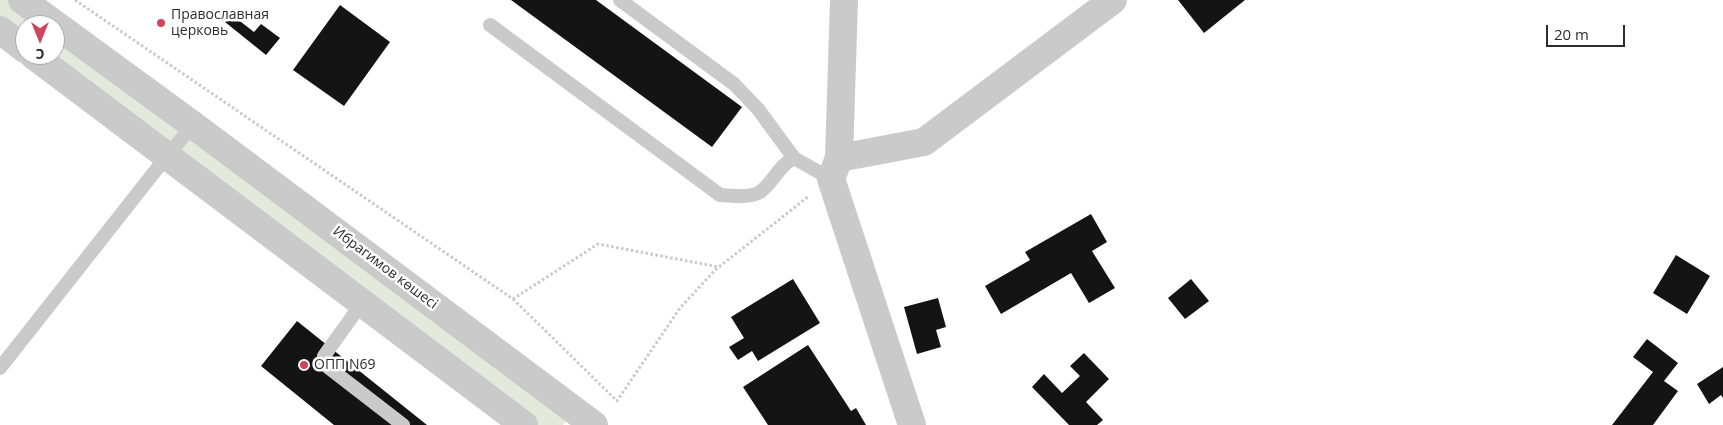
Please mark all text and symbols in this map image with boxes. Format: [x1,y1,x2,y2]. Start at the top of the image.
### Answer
place label: Православная церковь [171,7,269,40]
north arrow [15,15,65,65]
scale bar [1548,15,1627,47]
marker: Православная церковь [155,17,167,29]
text: 20 m [1554,24,1589,44]
text: С [36,45,44,64]
street label: Ибрагимов көшесі [329,223,441,313]
place label: ОПП N69 [314,357,375,373]
marker: ОПП N69 [298,359,310,371]

